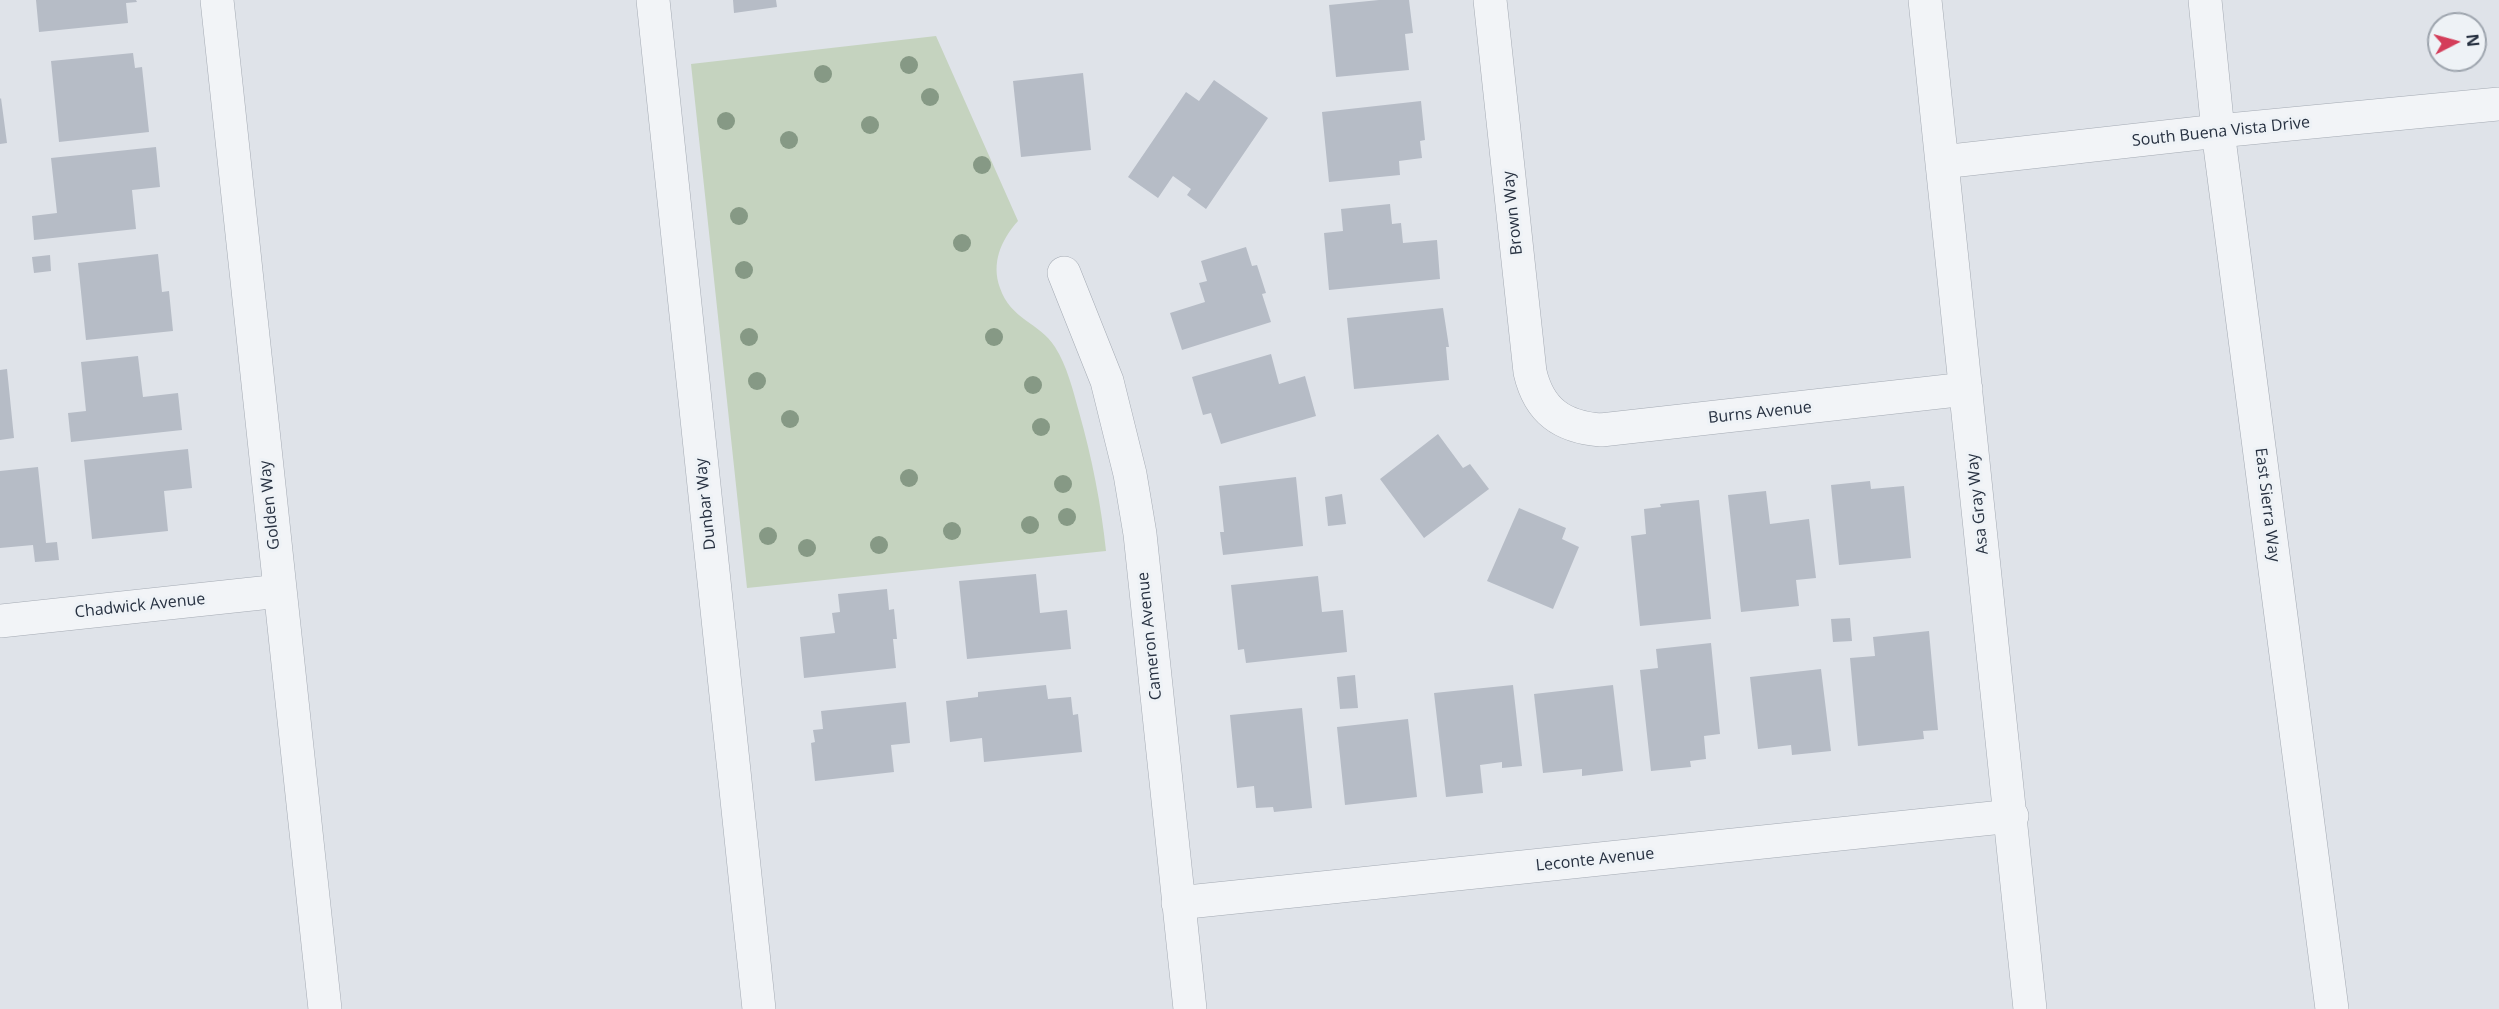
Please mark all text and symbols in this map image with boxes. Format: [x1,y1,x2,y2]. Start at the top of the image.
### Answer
north arrow [2427,12,2487,72]
text: N [2461,33,2485,48]
street label: South Buena Vista Drive [2131,113,2311,151]
street label: Brown Way [1499,170,1527,256]
street label: Burns Avenue [1707,398,1813,428]
street label: East Sierra Way [2250,447,2284,563]
street label: Asa Gray Way [1963,452,1993,556]
street label: Dunbar Way [692,457,720,551]
street label: Golden Way [256,459,284,551]
street label: Cameron Avenue [1134,571,1166,701]
street label: Chadwick Avenue [74,590,206,622]
street label: Leconte Avenue [1535,844,1655,876]

